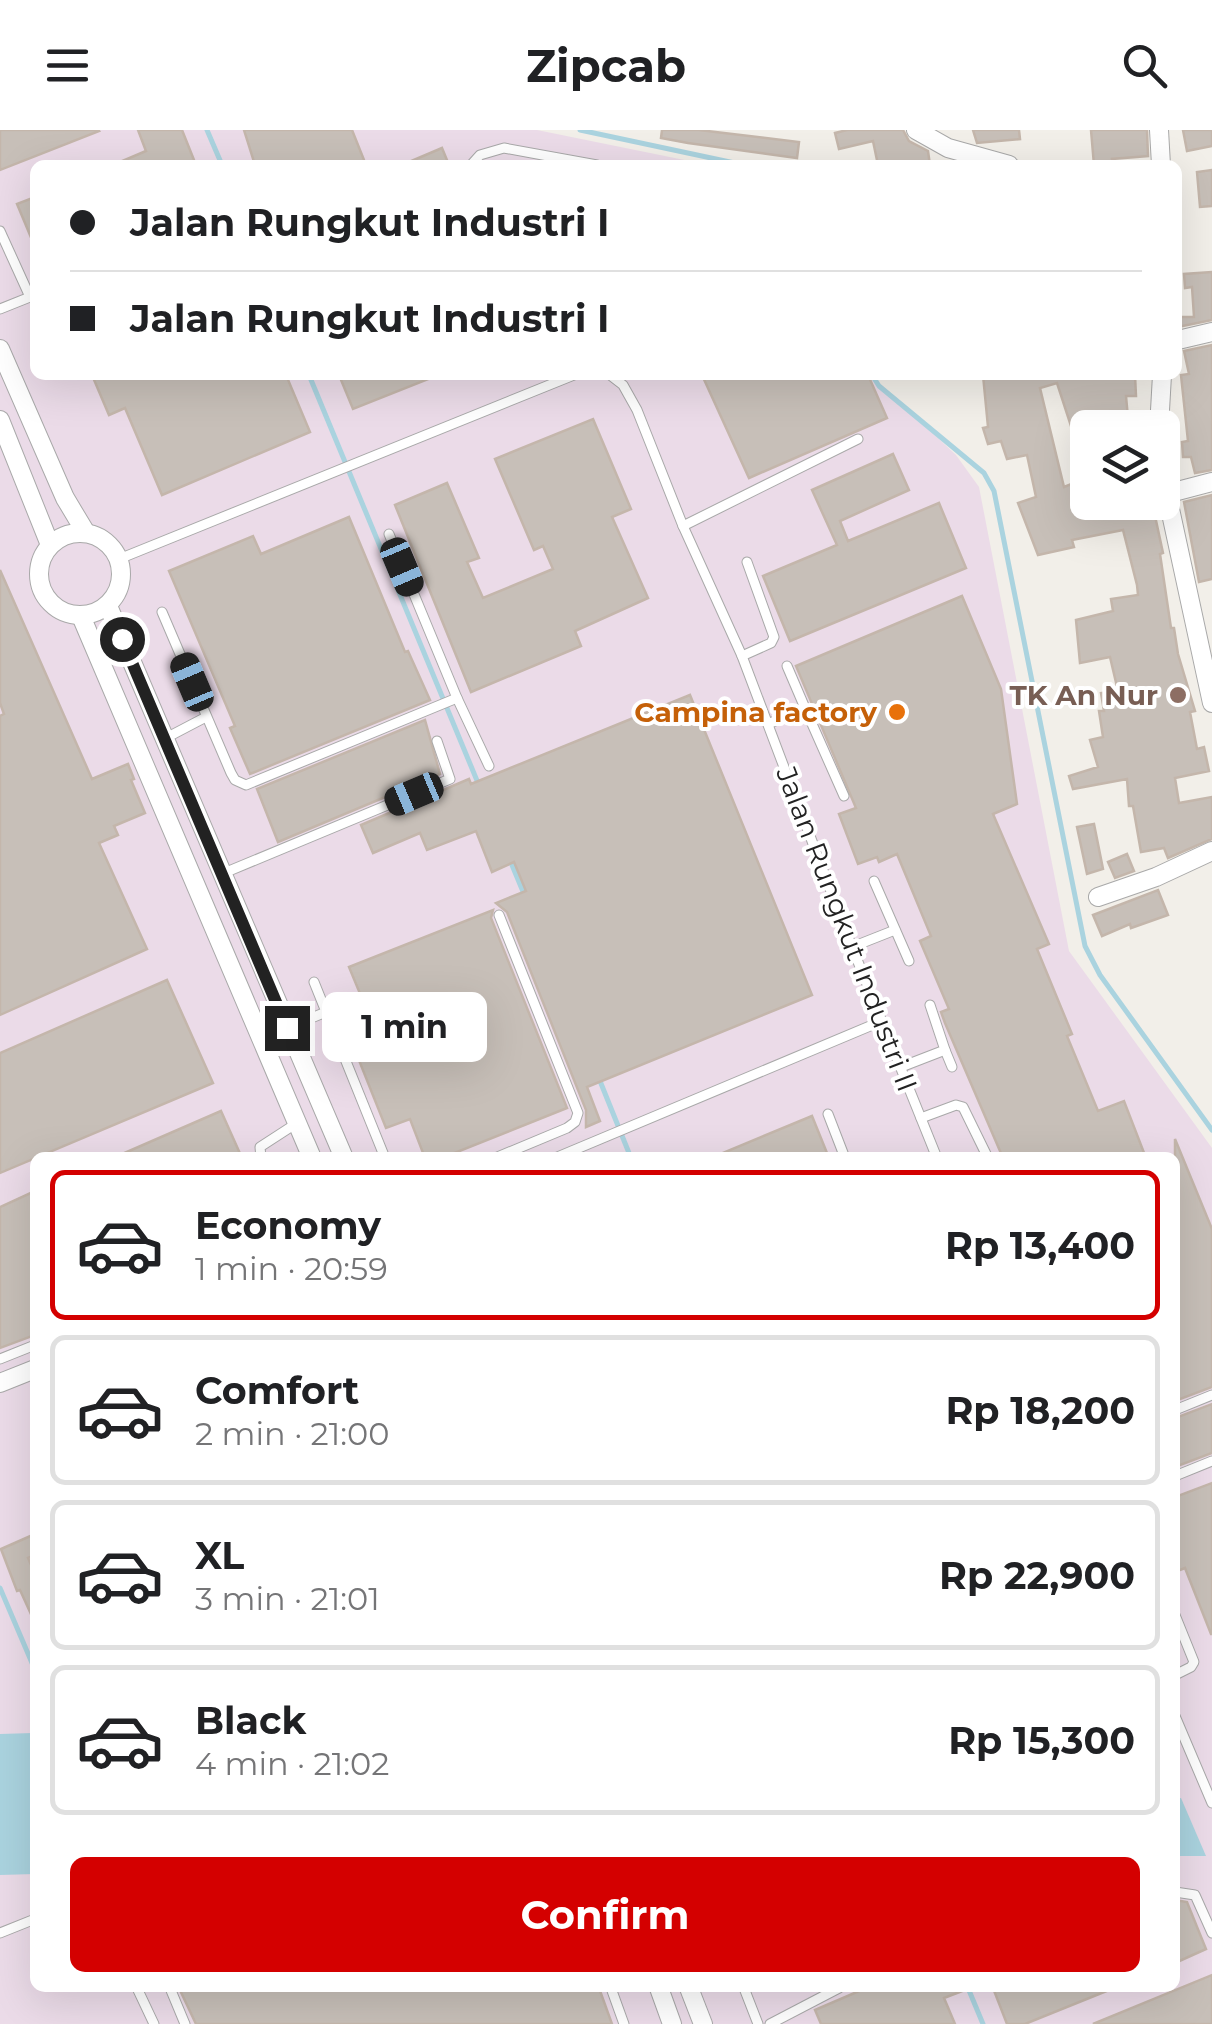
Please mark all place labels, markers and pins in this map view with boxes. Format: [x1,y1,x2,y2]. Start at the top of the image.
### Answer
place label: TK An Nur [1009,678,1158,712]
marker: TK An Nur [1167,684,1189,706]
place label: Campina factory [634,695,877,729]
marker: Campina factory [886,701,908,723]

